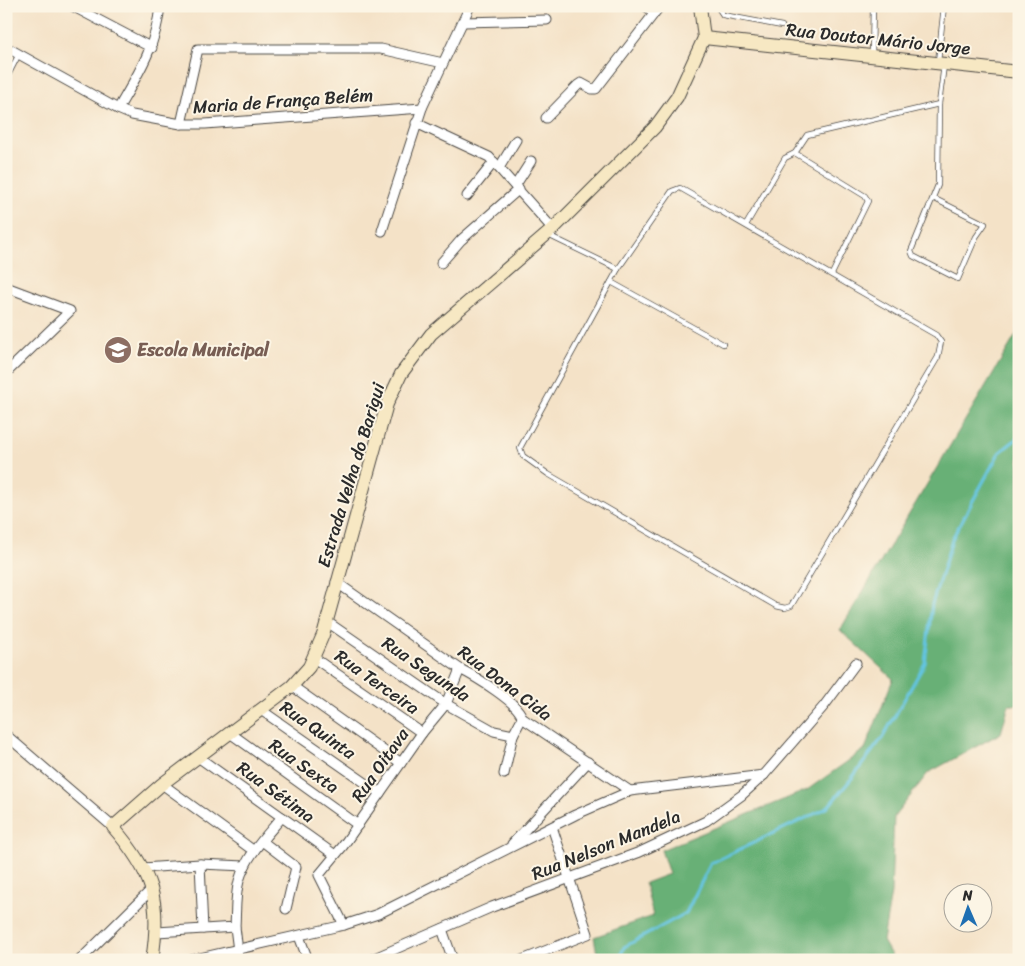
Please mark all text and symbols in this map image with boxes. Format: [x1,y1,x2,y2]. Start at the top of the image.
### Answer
street label: Rua Doutor Mário Jorge [784,13,972,65]
street label: Maria de França Belém [192,79,374,123]
place label: Escola Municipal [137,334,270,366]
school or university icon: Escola Municipal [103,335,133,365]
street label: Estrada Velha do Barigui [308,378,395,571]
street label: Rua Segunda [375,627,478,711]
street label: Rua Dona Cida [451,637,559,729]
street label: Rua Terceira [328,641,426,723]
street label: Rua Quinta [273,692,364,769]
street label: Rua Oitava [342,720,418,809]
street label: Rua Sexta [262,730,346,802]
street label: Rua Sétima [230,752,322,832]
street label: Rua Nelson Mandela [527,800,685,890]
text: N [961,883,973,908]
north arrow [942,884,992,934]

